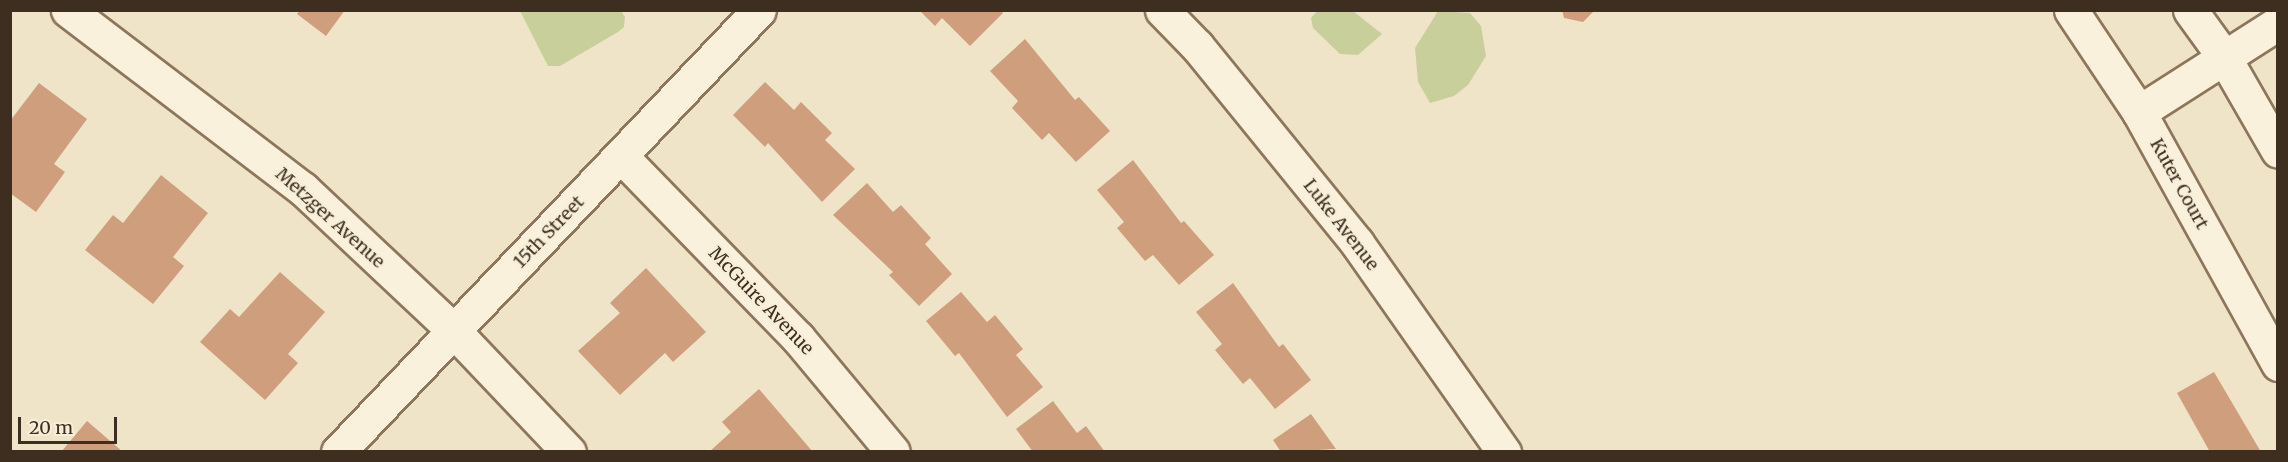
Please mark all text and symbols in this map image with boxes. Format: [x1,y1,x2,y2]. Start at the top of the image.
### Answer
street label: Kuter Court [2145,135,2213,233]
street label: Metzger Avenue [271,163,389,273]
street label: Luke Avenue [1299,175,1383,275]
street label: 15th Street [509,191,589,273]
street label: McGuire Avenue [704,243,818,359]
scale bar [21,405,120,443]
text: 20 m [29,416,73,439]

